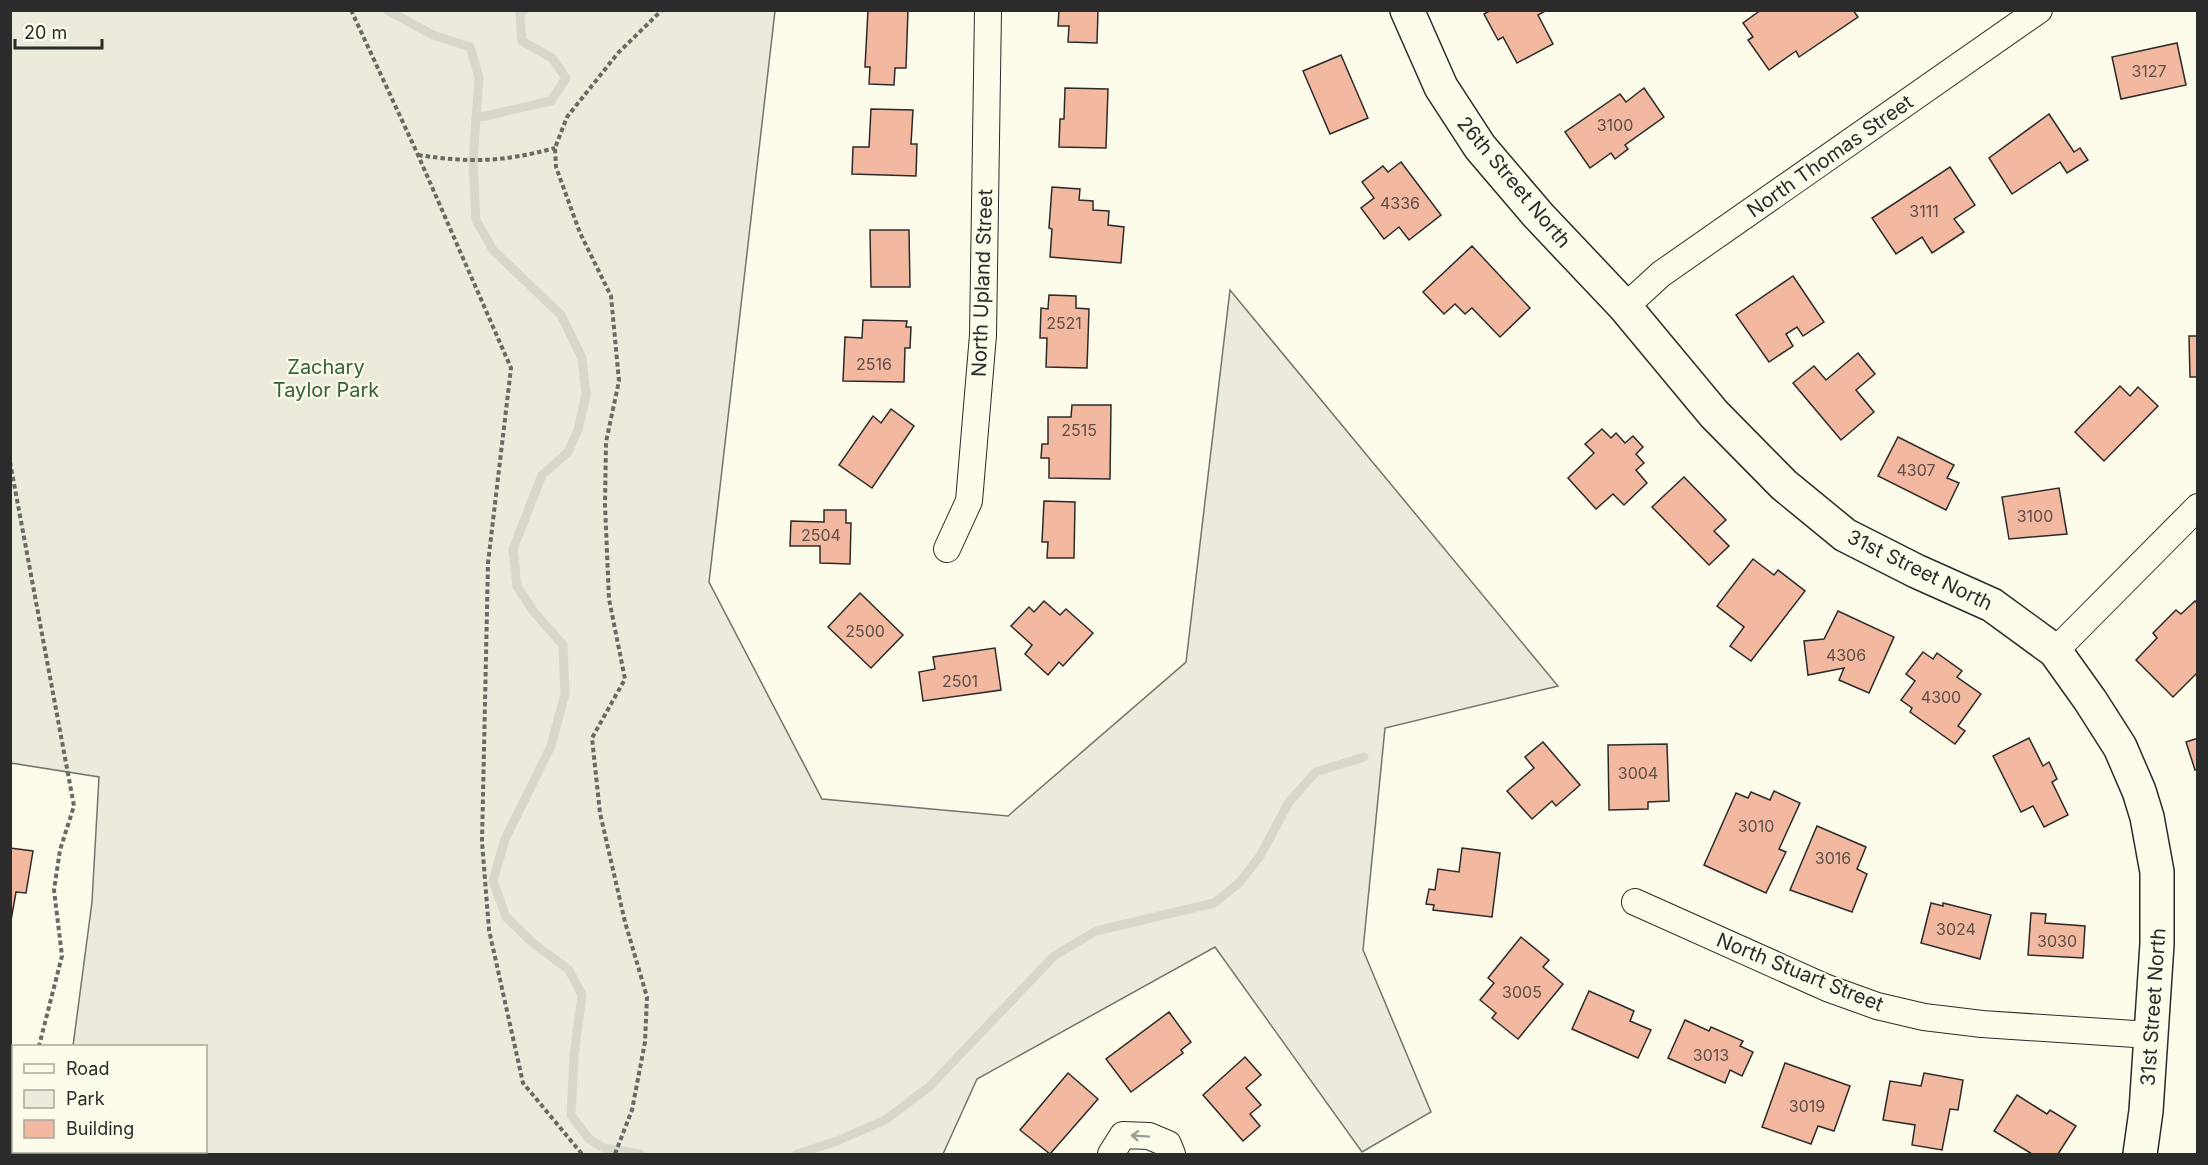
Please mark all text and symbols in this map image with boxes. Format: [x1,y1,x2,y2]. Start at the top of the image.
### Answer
scale bar [15,12,102,50]
text: 20 m [24,22,67,43]
house number: 3127 [2131,61,2167,81]
street label: North Thomas Street [1742,89,1918,222]
street label: 26th Street North [1452,111,1576,253]
house number: 3100 [1597,115,1633,135]
street label: North Upland Street [967,188,997,377]
house number: 4336 [1380,193,1420,213]
house number: 3111 [1909,201,1939,221]
house number: 2521 [1046,313,1082,333]
house number: 2516 [856,354,892,374]
park label: Zachary Taylor Park [273,355,379,402]
house number: 2515 [1061,420,1097,440]
house number: 4307 [1896,460,1936,480]
house number: 3100 [2017,506,2053,526]
street label: 31st Street North [1843,524,1997,616]
house number: 2504 [801,525,841,545]
house number: 2500 [845,621,885,641]
house number: 4306 [1826,645,1866,665]
house number: 2501 [942,671,978,691]
house number: 4300 [1921,687,1961,707]
house number: 3004 [1618,763,1658,783]
house number: 3010 [1738,816,1774,836]
house number: 3016 [1815,848,1851,868]
house number: 3024 [1936,919,1976,939]
street label: 31st Street North [2135,927,2171,1087]
street label: North Stuart Street [1713,928,1887,1017]
house number: 3030 [2037,931,2077,951]
house number: 3005 [1502,982,1542,1002]
legend [12,1045,207,1153]
house number: 3013 [1693,1045,1729,1065]
text: Road [66,1058,109,1079]
text: Park [66,1088,105,1109]
house number: 3019 [1789,1096,1825,1116]
text: Building [66,1118,134,1139]
one-way arrow [1131,1130,1151,1141]

